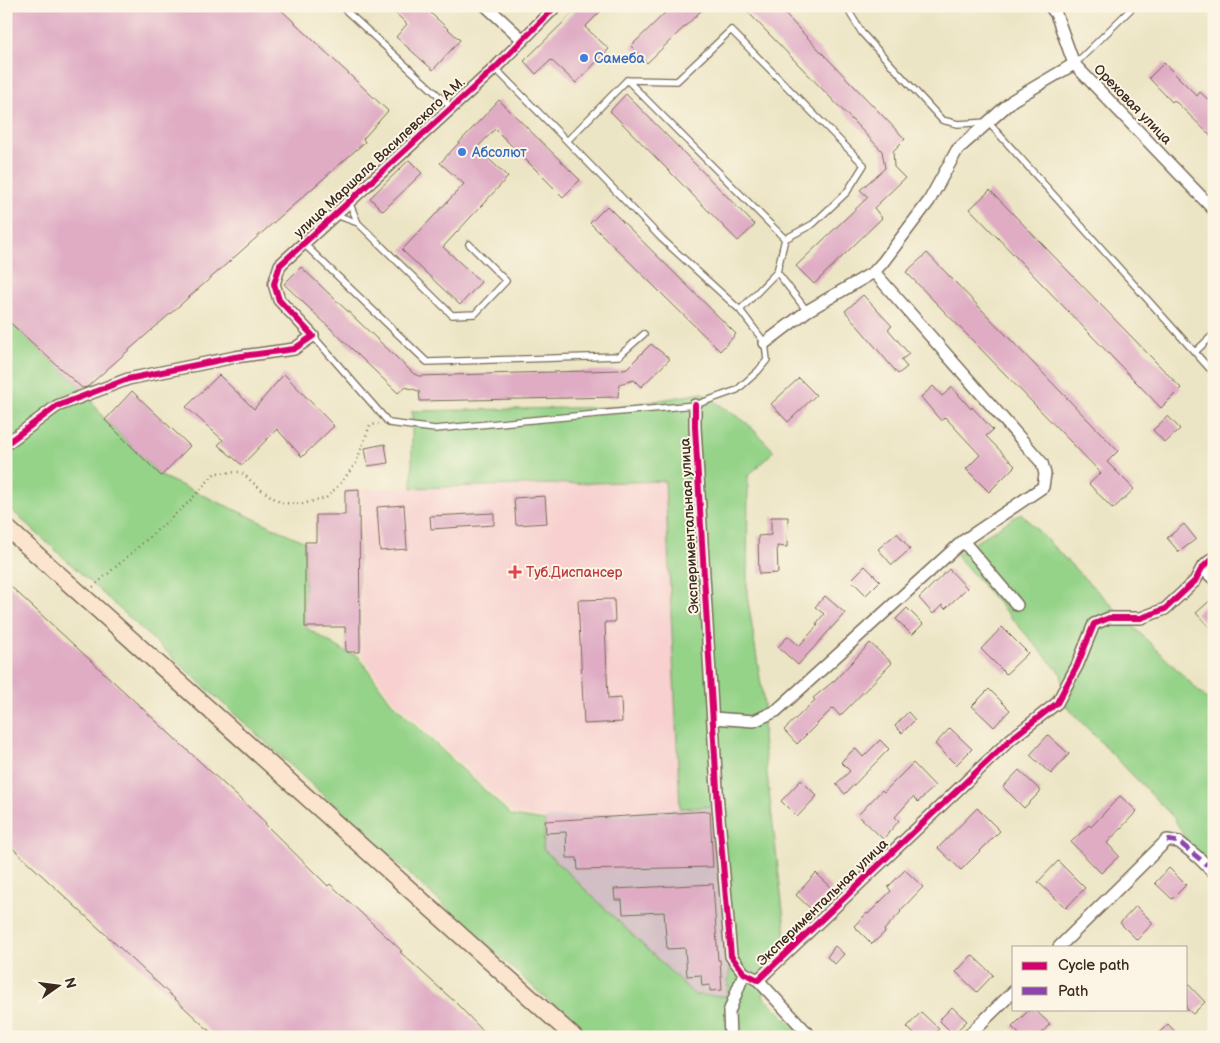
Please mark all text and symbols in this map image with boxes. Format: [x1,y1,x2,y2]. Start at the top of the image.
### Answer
place label: Самеба [594,50,645,67]
marker: Самеба [578,52,590,64]
street label: Ореховая улица [1090,61,1176,149]
street label: улица Маршала Василевского А.М. [290,73,469,241]
place label: Абсолют [471,144,527,161]
marker: Абсолют [456,146,468,158]
street label: Экспериментальная улица [676,437,703,614]
place label: Туб.Диспансер [526,564,623,581]
marker: Туб.Диспансер [508,565,522,579]
street label: Экспериментальная улица [753,835,892,970]
legend [1012,946,1188,1010]
text: Cycle path [1058,956,1129,975]
north arrow [32,960,82,1010]
text: N [61,976,80,990]
text: Path [1058,982,1088,1001]

